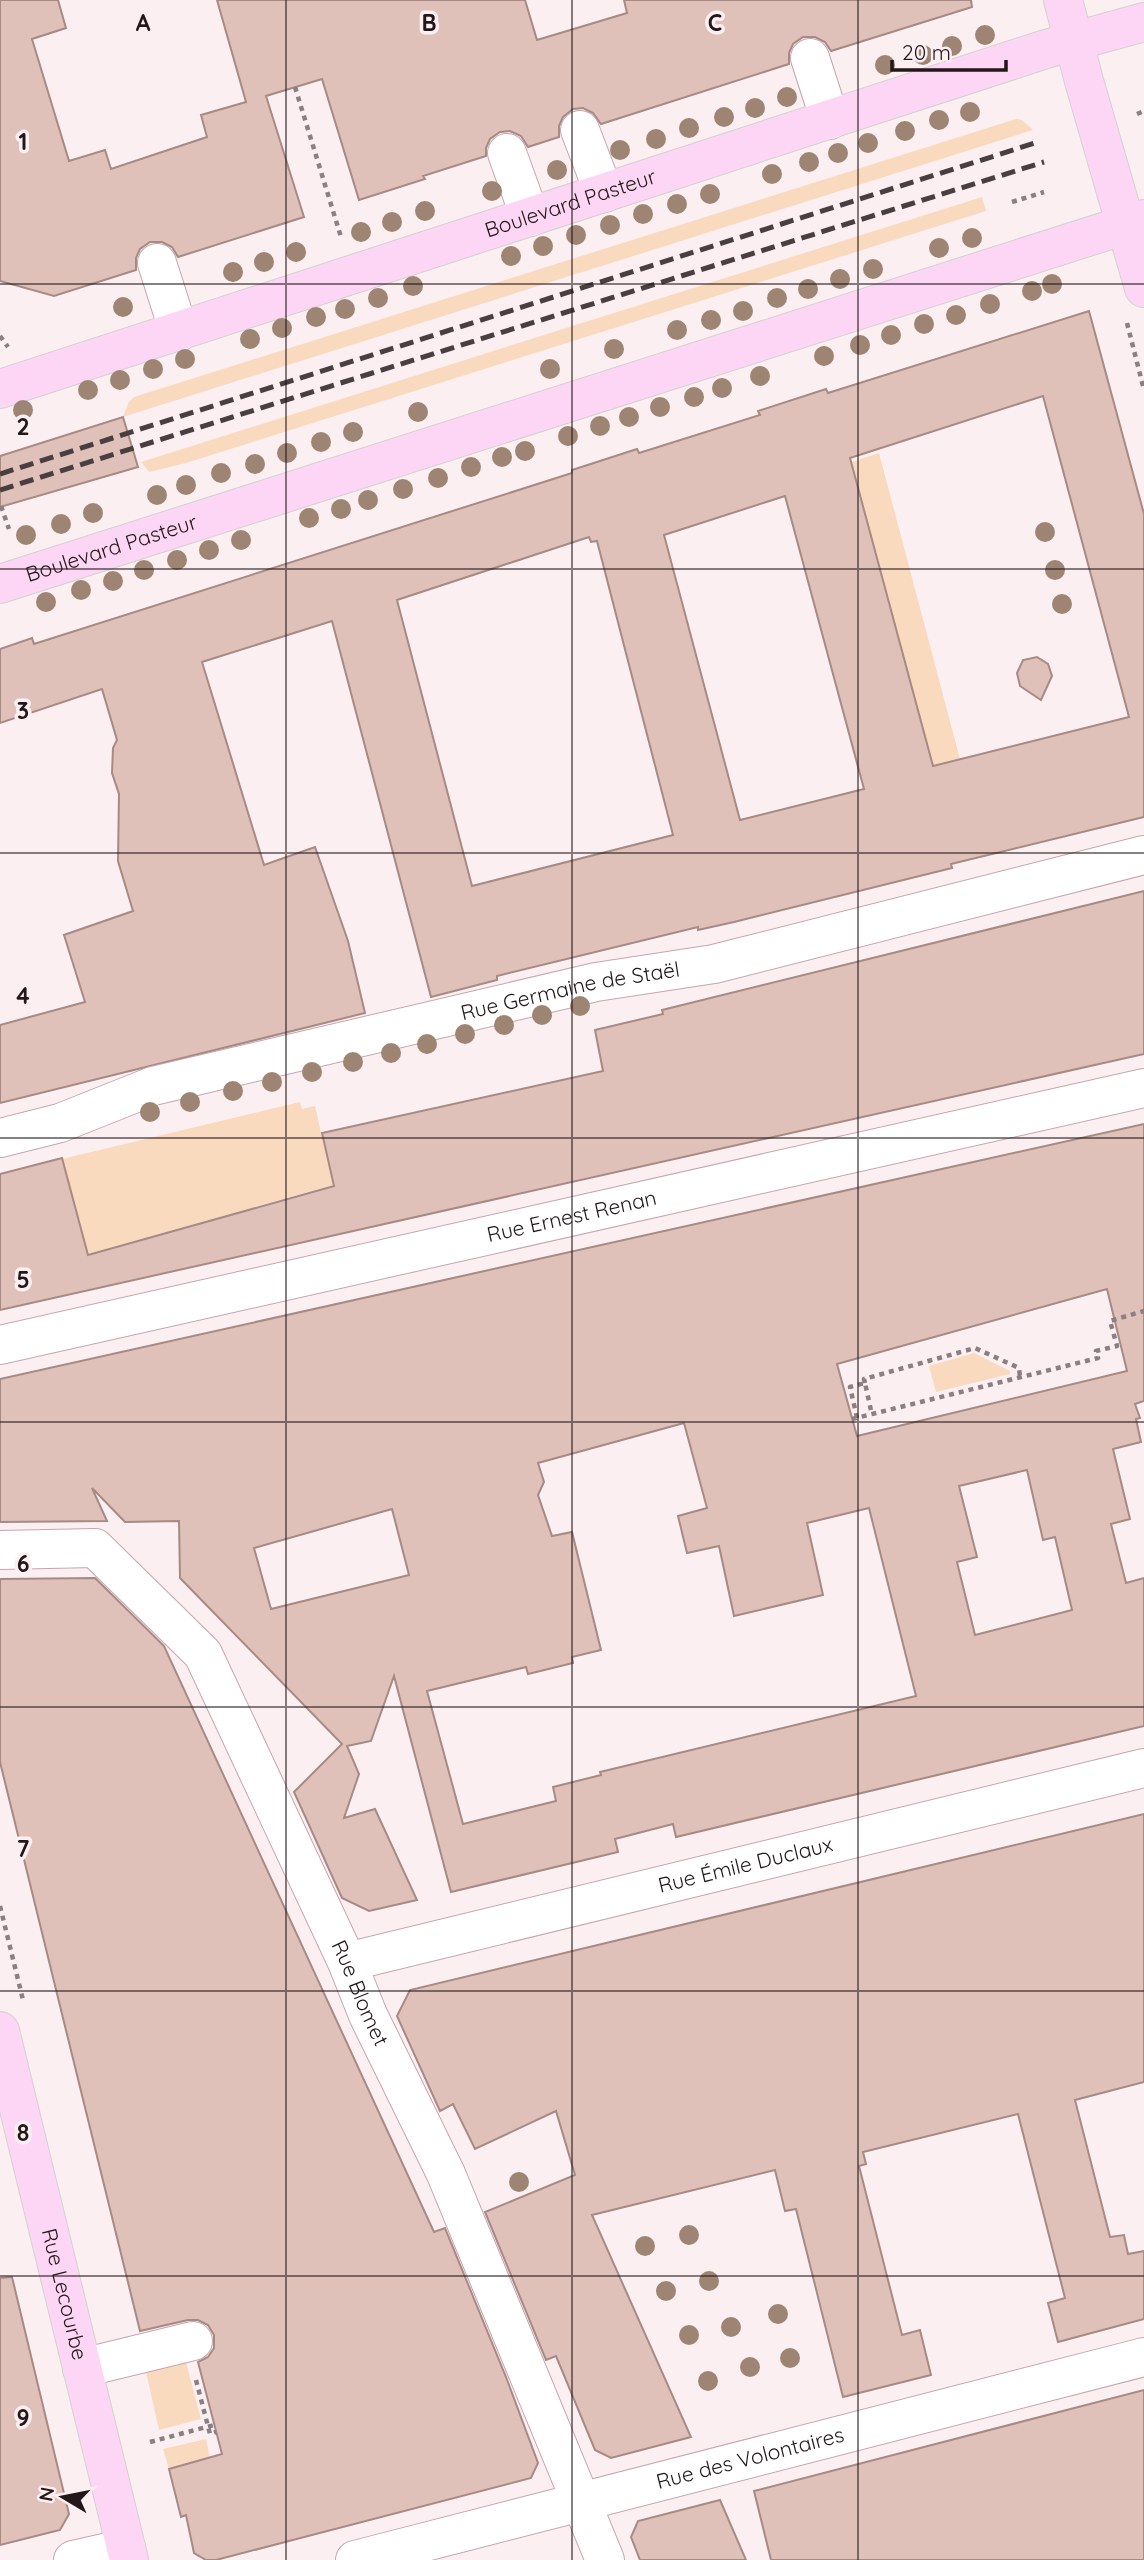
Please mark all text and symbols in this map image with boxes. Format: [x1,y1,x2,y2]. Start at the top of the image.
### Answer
text: A [136,8,151,37]
text: B [421,8,437,37]
text: C [708,8,722,37]
scale bar [892,28,1006,72]
text: 20 m [902,39,951,65]
text: 1 [19,127,27,156]
street label: Boulevard Pasteur [481,163,659,243]
text: 2 [16,412,30,441]
street label: Boulevard Pasteur [22,508,200,587]
text: 3 [17,696,29,725]
street label: Rue Germaine de Staël [458,955,681,1025]
text: 4 [16,981,30,1010]
street label: Rue Ernest Renan [484,1184,659,1247]
text: 5 [16,1265,30,1294]
text: 6 [17,1549,29,1578]
street label: Rue Émile Duclaux [655,1830,835,1898]
text: 7 [17,1834,30,1863]
street label: Rue Blomet [327,1936,395,2050]
text: 8 [17,2118,29,2147]
street label: Rue Lecourbe [37,2226,94,2363]
text: 9 [16,2403,30,2432]
street label: Rue des Volontaires [653,2421,847,2494]
north arrow [28,2462,98,2532]
text: N [33,2485,59,2503]

